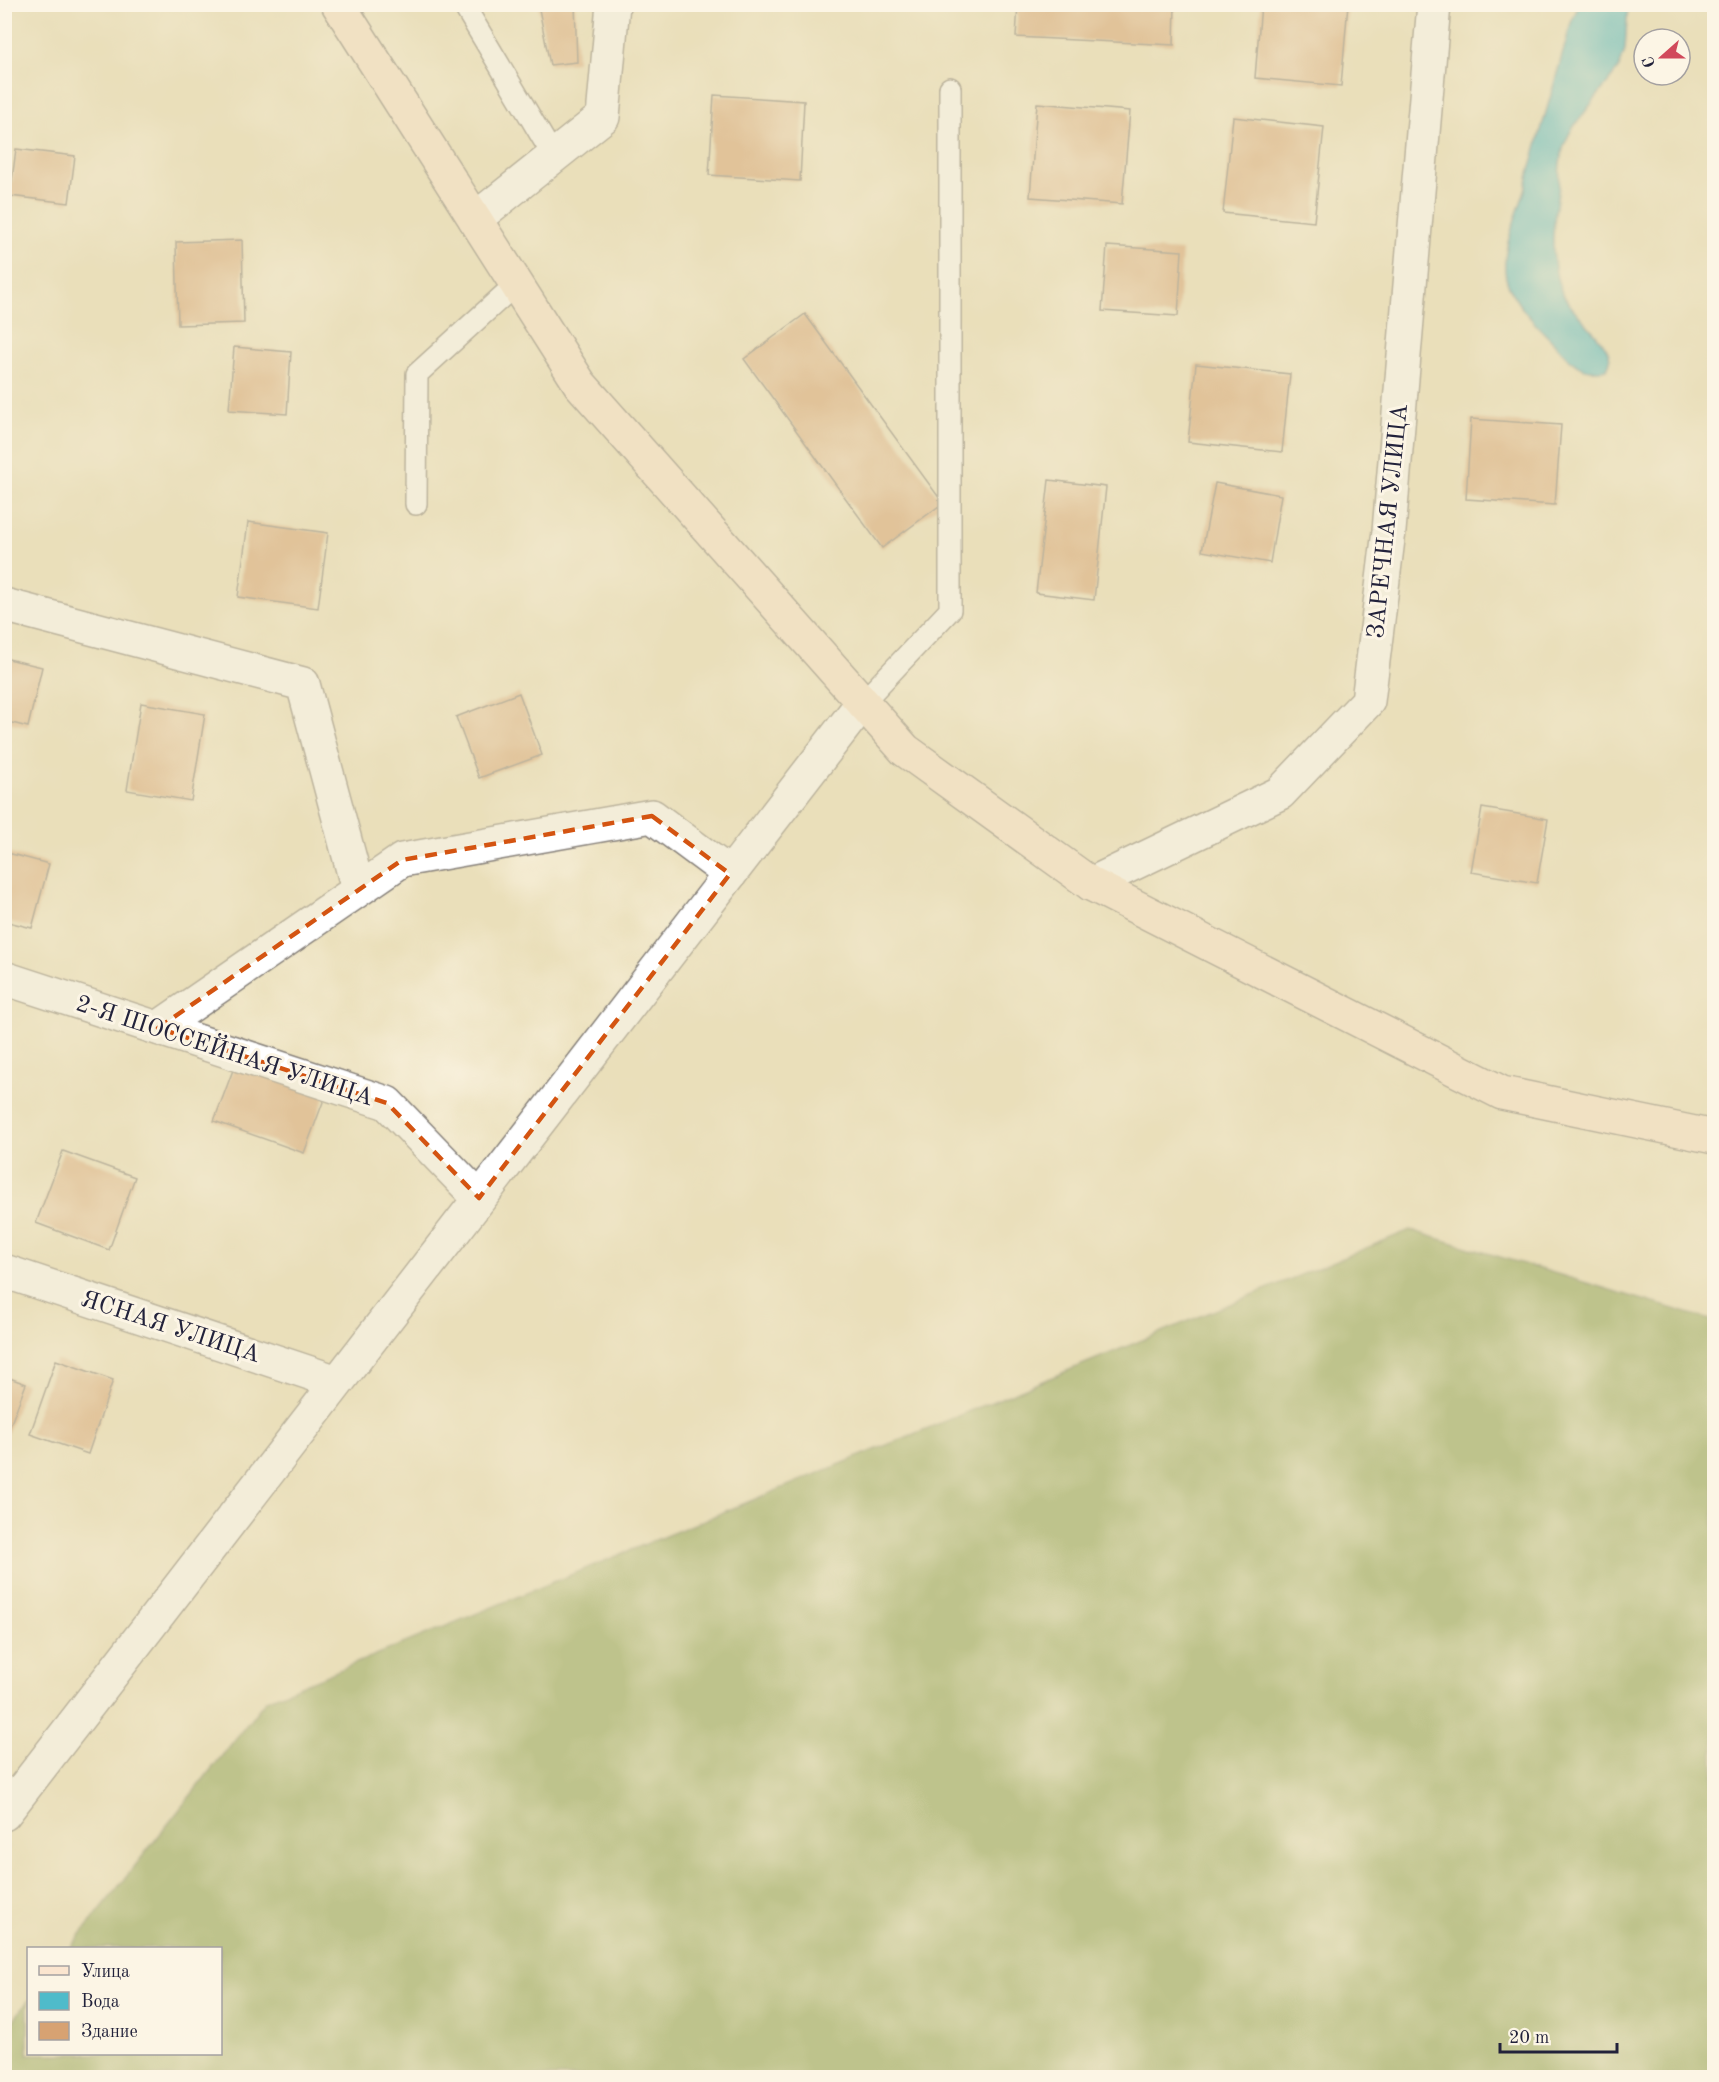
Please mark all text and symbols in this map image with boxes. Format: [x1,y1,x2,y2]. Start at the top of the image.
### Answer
north arrow [1632,27,1692,87]
text: С [1641,54,1659,69]
street label: ЗАРЕЧНАЯ УЛИЦА [1365,403,1413,640]
street label: 2-Я ШОССЕЙНАЯ УЛИЦА [73,988,378,1111]
street label: ЯСНАЯ УЛИЦА [78,1288,263,1368]
legend [27,1947,222,2055]
text: Улица [81,1963,130,1981]
text: Вода [81,1993,120,2011]
scale bar [1500,2016,1617,2054]
text: Здание [81,2023,138,2041]
text: 20 m [1509,2029,1549,2047]

